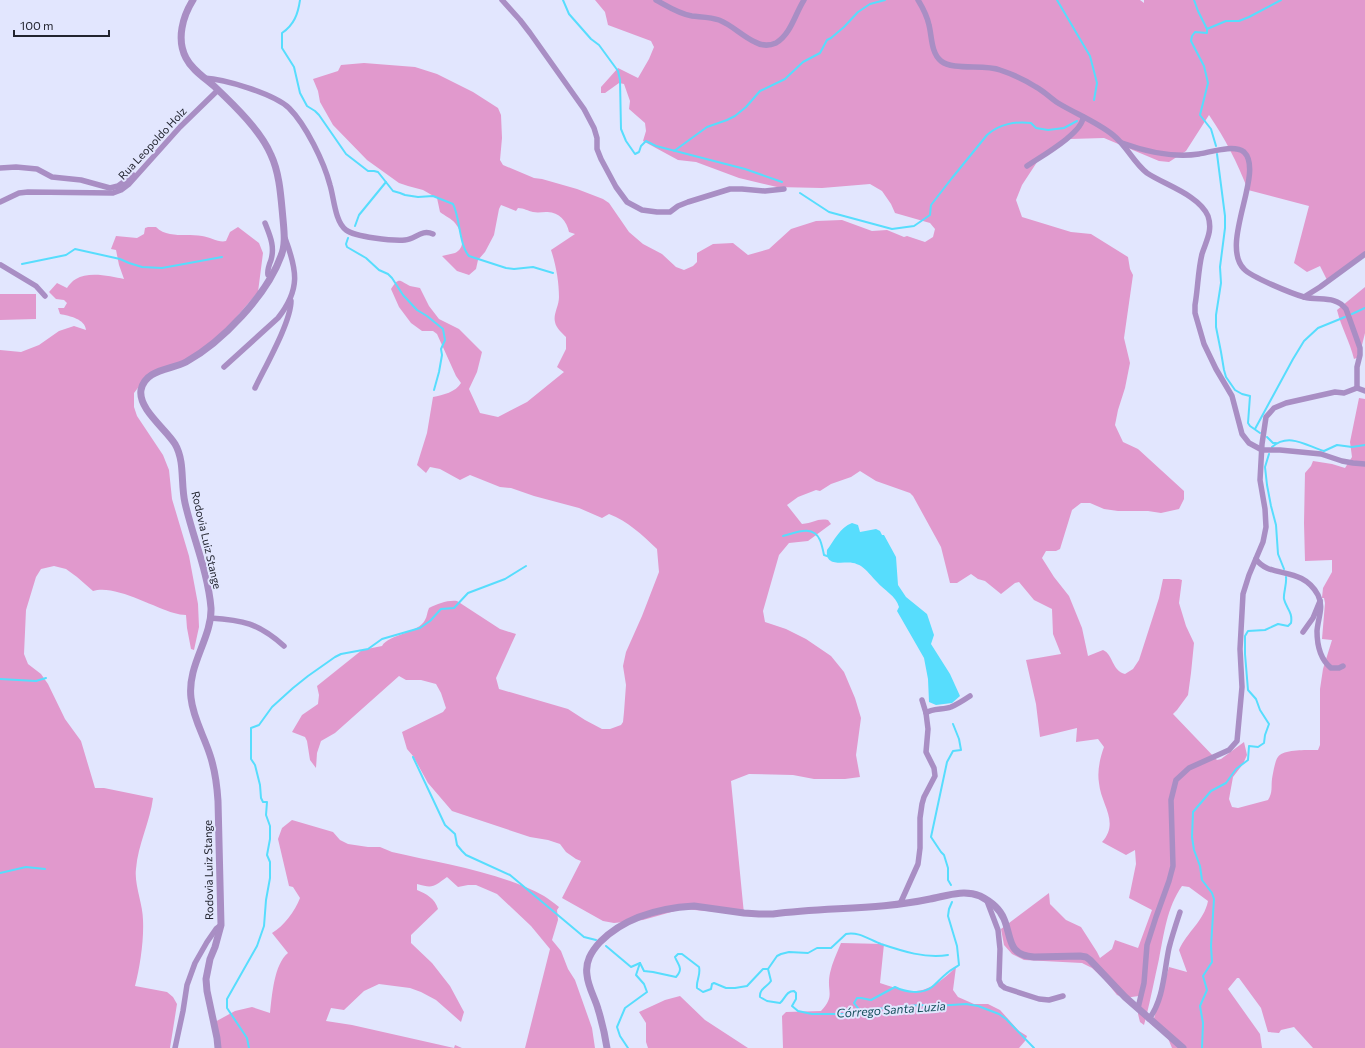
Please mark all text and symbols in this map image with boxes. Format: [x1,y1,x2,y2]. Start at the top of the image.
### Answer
scale bar [14,12,109,38]
text: 100 m [20,18,54,32]
street label: Rua Leopoldo Holz [115,104,189,182]
street label: Rodovia Luiz Stange [189,490,225,590]
street label: Rodovia Luiz Stange [201,820,215,920]
water label: Córrego Santa Luzia [836,998,946,1020]

